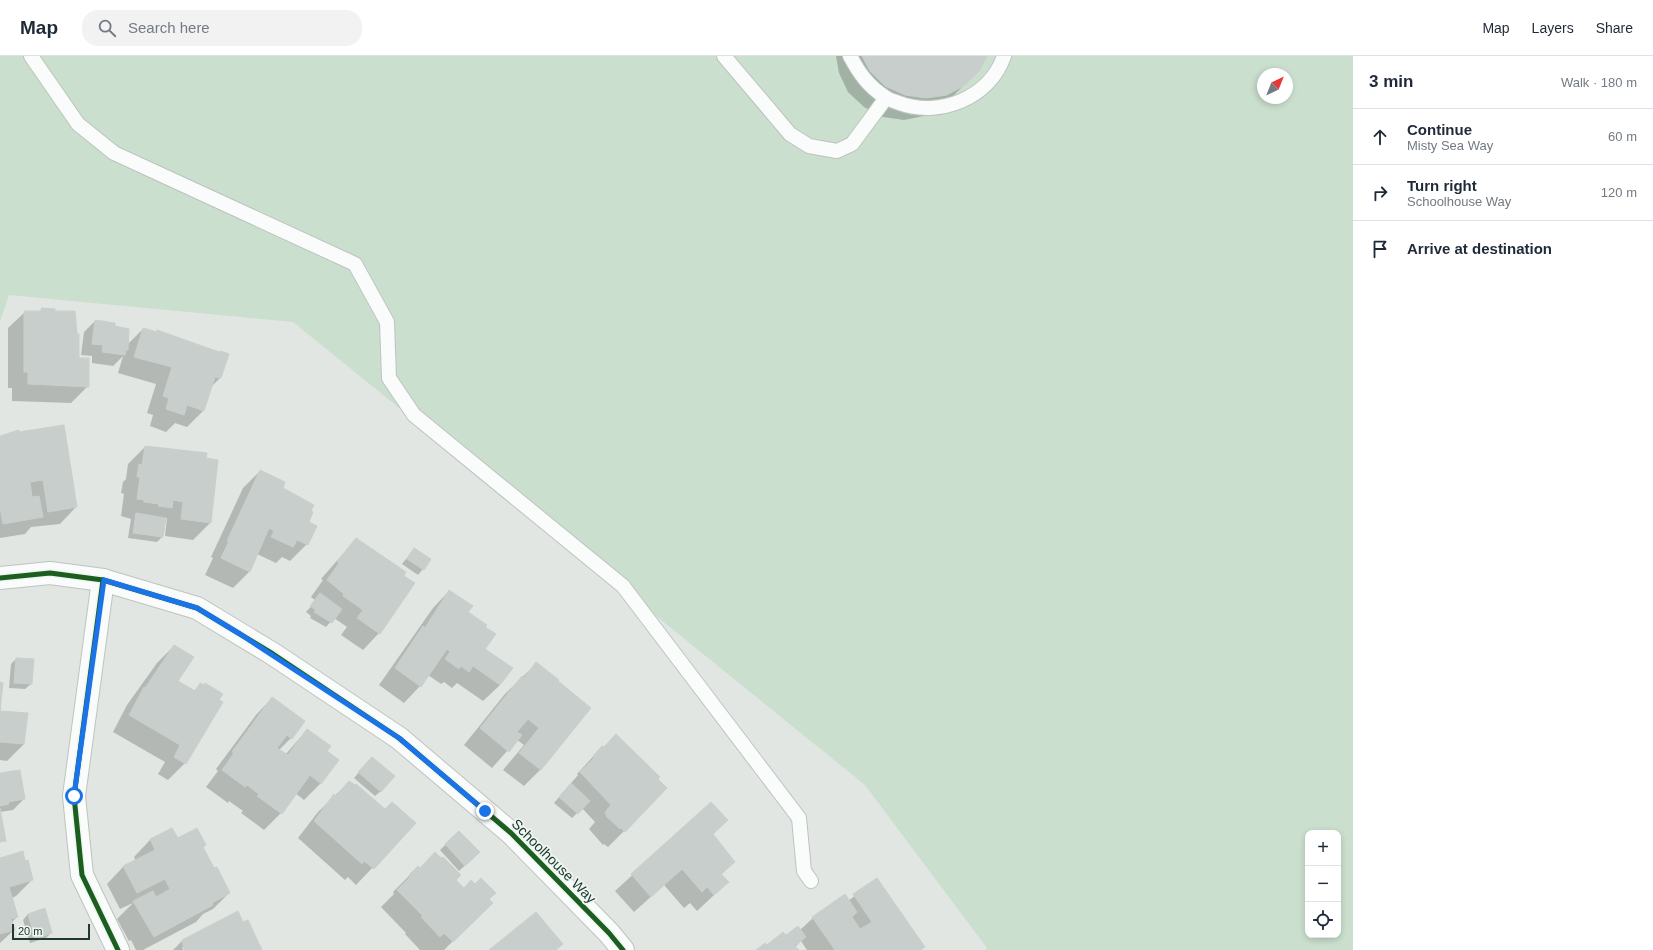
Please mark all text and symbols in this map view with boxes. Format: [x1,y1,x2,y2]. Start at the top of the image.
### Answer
search box [82,10,362,46]
text: Map [20,17,58,38]
icon: search [96,17,118,39]
text: Search here [128,19,210,36]
text: Map [1482,20,1510,36]
text: Layers [1532,20,1574,36]
text: Share [1596,20,1633,36]
north arrow [1257,68,1293,104]
text: 3 min [1369,72,1413,91]
text: Walk · 180 m [1561,75,1637,90]
text: Continue [1407,121,1472,138]
icon: ahead [1369,126,1391,148]
text: 60 m [1608,129,1637,144]
text: Misty Sea Way [1407,138,1493,153]
text: Turn right [1407,177,1477,194]
icon: right [1369,182,1391,204]
text: 120 m [1601,185,1637,200]
text: Schoolhouse Way [1407,194,1511,209]
icon: arrive [1369,238,1391,260]
text: Arrive at destination [1407,240,1552,257]
route start [65,787,83,805]
route end [476,802,494,820]
street label: Schoolhouse Way [509,816,599,906]
map controls [1305,830,1341,938]
button: + [1305,830,1341,866]
button: − [1305,866,1341,902]
button: locate [1305,902,1341,938]
scale bar [12,922,90,941]
text: 20 m [18,925,42,937]

